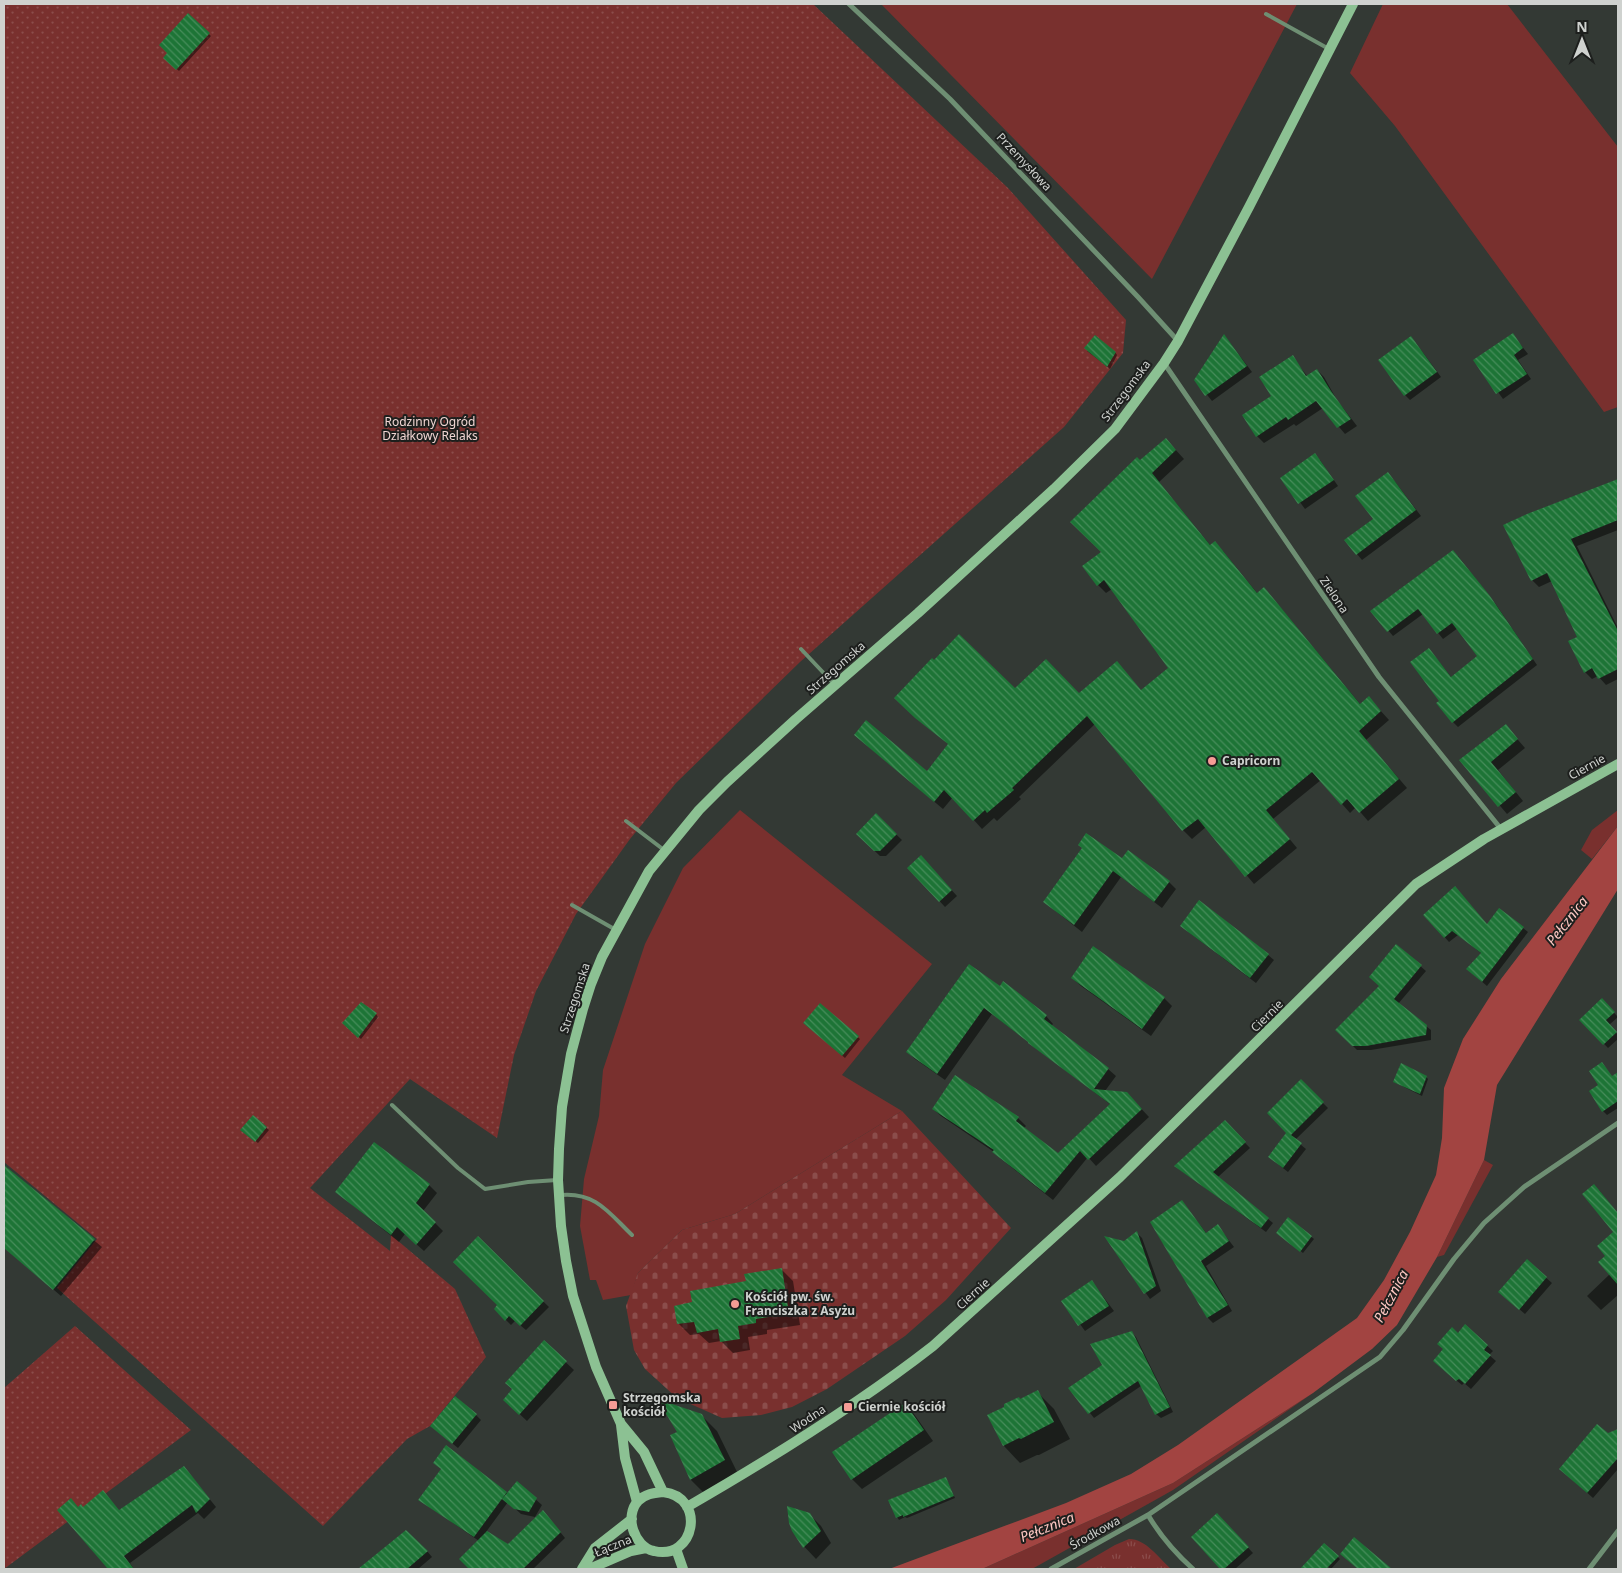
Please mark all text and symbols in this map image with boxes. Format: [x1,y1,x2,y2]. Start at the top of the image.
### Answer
north arrow [1557,15,1607,65]
text: N [1576,17,1588,36]
street label: Przemysłowa [993,129,1056,195]
street label: Strzegomska [1097,356,1154,425]
park label: Rodzinny Ogród Działkowy Relaks [382,413,478,444]
street label: Zielona [1316,573,1353,617]
street label: Strzegomska [803,637,869,698]
street label: Ciernie [1565,749,1608,784]
place label: Capricorn [1222,752,1280,769]
marker: Capricorn [1206,755,1218,767]
water label: Pełcznica [1542,892,1592,949]
street label: Strzegomska [555,960,594,1035]
street label: Ciernie [1247,995,1287,1036]
water label: Pełcznica [1369,1266,1412,1325]
street label: Ciernie [952,1274,993,1313]
place label: Kościół pw. św. Franciszka z Asyżu [745,1288,855,1319]
marker: Kościół pw. św. Franciszka z Asyżu [729,1298,741,1310]
place label: Strzegomska kościół [623,1389,701,1420]
place label: Ciernie kościół [858,1398,946,1415]
marker: Strzegomska kościół [607,1399,619,1411]
street label: Wodna [787,1400,829,1437]
marker: Ciernie kościół [842,1401,854,1413]
water label: Pełcznica [1017,1507,1077,1546]
street label: Środkowa [1066,1512,1123,1553]
street label: Łączna [592,1530,634,1561]

